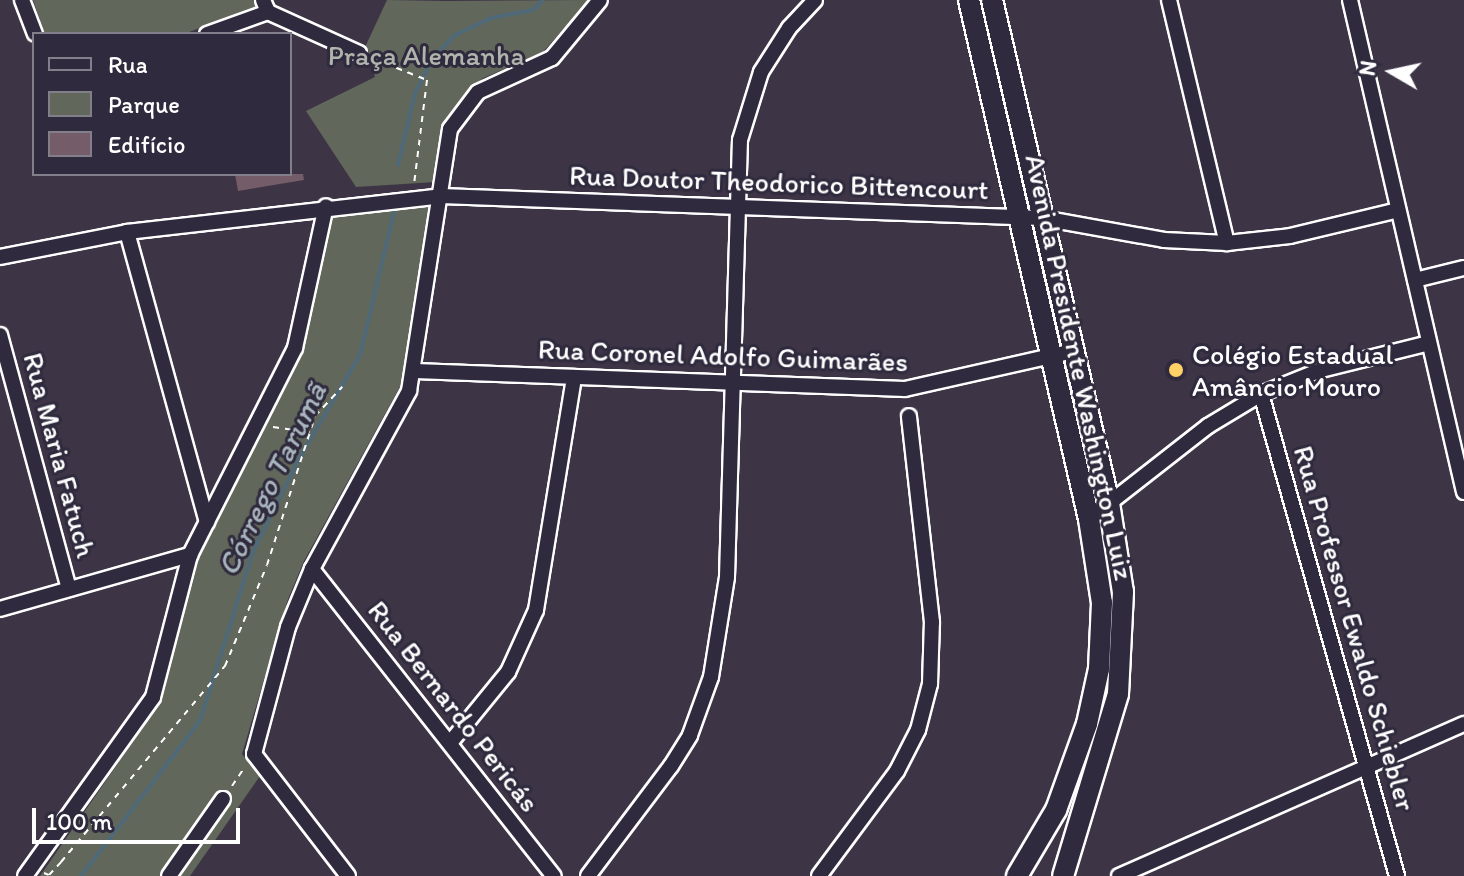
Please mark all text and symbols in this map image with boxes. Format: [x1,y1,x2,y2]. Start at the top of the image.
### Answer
legend [32,32,292,176]
north arrow [1352,32,1432,112]
park label: Praça Alemanha [328,38,524,72]
text: Rua [108,50,148,79]
text: N [1353,59,1382,78]
text: Parque [108,90,180,119]
text: Edifício [108,130,185,159]
street label: Avenida Presidente Washington Luiz [1018,151,1142,583]
street label: Rua Doutor Theodorico Bittencourt [568,158,990,206]
street label: Rua Coronel Adolfo Guimarães [537,332,909,378]
place label: Colégio Estadual Amâncio Mouro [1192,337,1393,403]
street label: Rua Maria Fatuch [17,349,103,561]
marker: Colégio Estadual Amâncio Mouro [1167,361,1185,379]
water label: Córrego Tarumã [210,378,334,580]
street label: Rua Professor Ewaldo Schiebler [1287,442,1423,814]
street label: Rua Bernardo Pericás [361,594,547,818]
scale bar [36,792,244,842]
text: 100 m [46,807,112,836]

